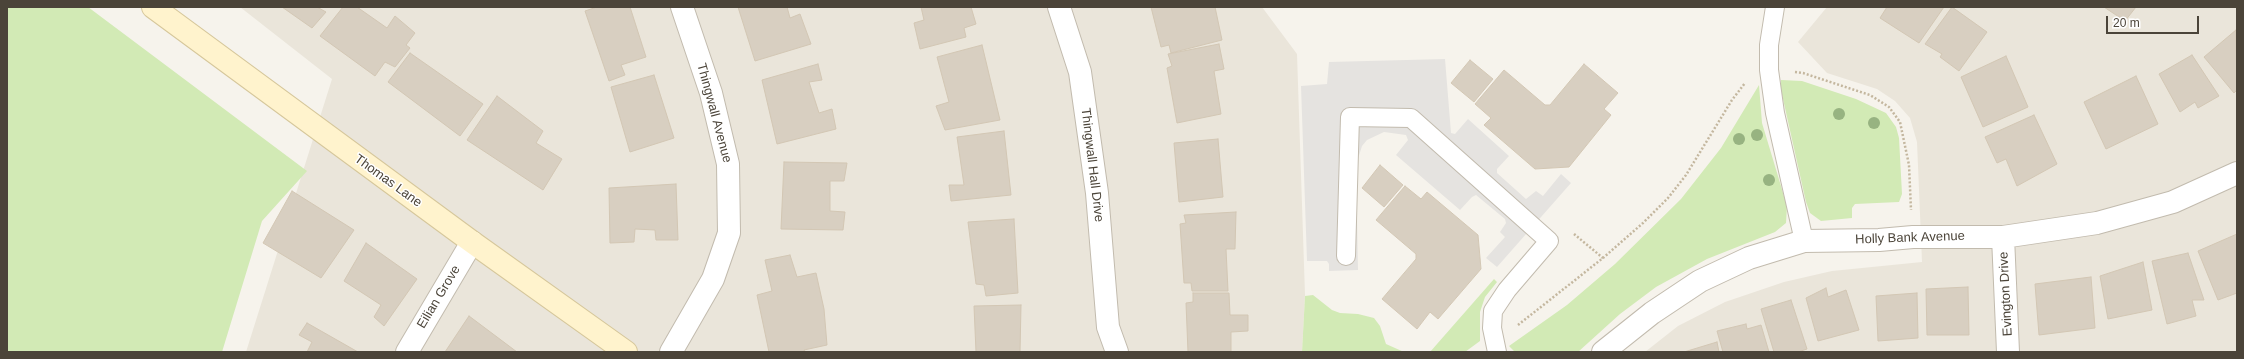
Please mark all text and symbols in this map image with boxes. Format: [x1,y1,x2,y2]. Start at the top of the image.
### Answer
scale bar [2108,8,2201,34]
text: 20 m [2113,16,2140,30]
street label: Thingwall Avenue [693,62,735,164]
street label: Thingwall Hall Drive [1077,107,1107,223]
street label: Thomas Lane [351,151,425,211]
street label: Holly Bank Avenue [1855,228,1965,248]
street label: Evington Drive [1996,251,2016,337]
street label: Eilian Grove [414,263,464,331]

